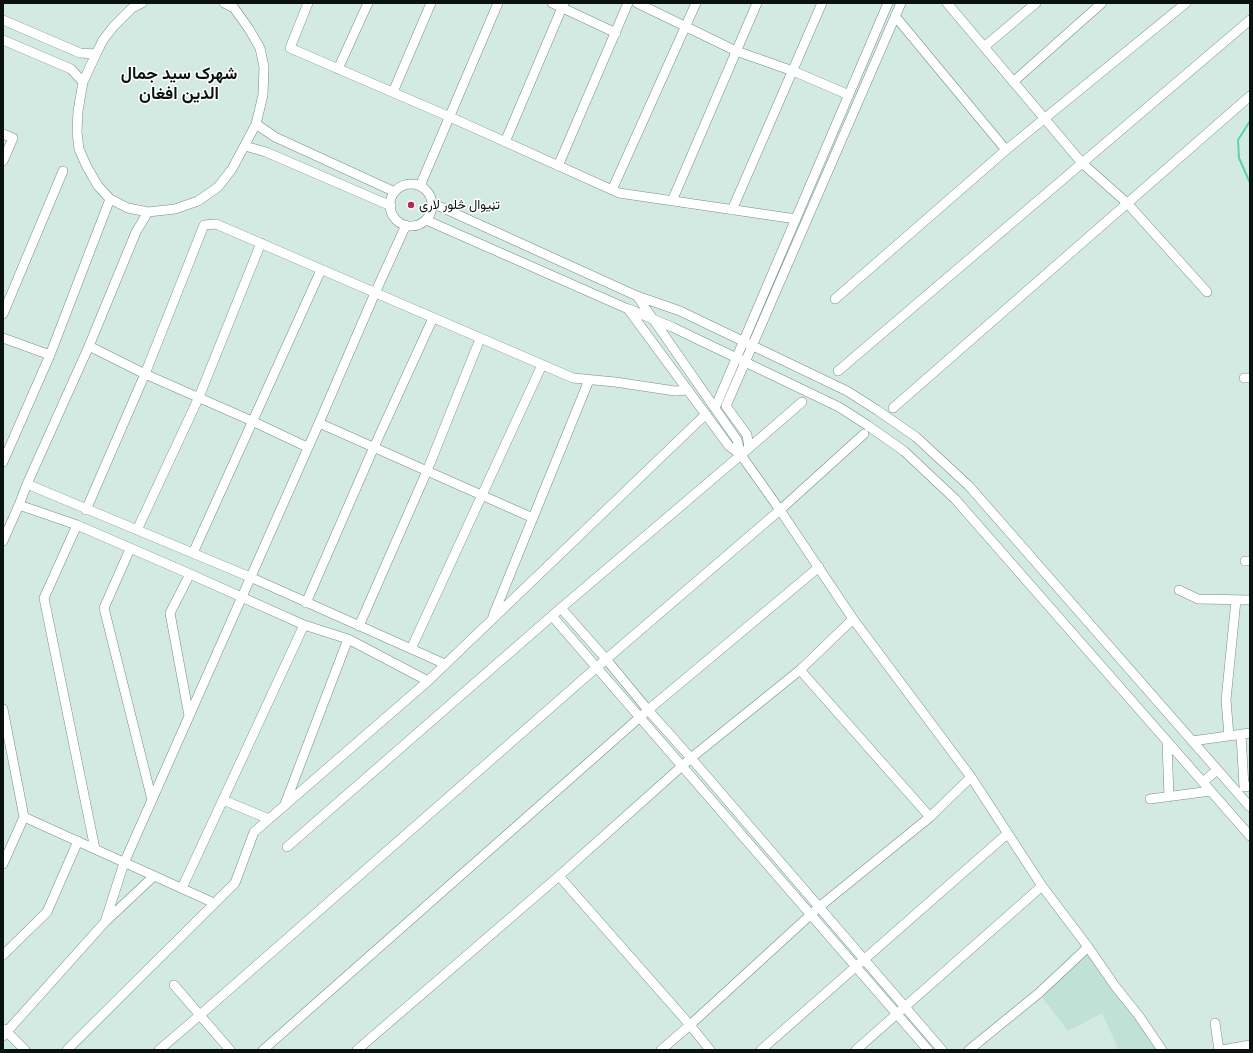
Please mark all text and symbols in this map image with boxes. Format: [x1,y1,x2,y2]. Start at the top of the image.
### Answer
district label: شهرک سید جمال الدین افغان [121,63,237,103]
place label: تڼیوال څلور لاری [419,197,500,213]
marker: تڼیوال څلور لاری [406,200,416,210]

